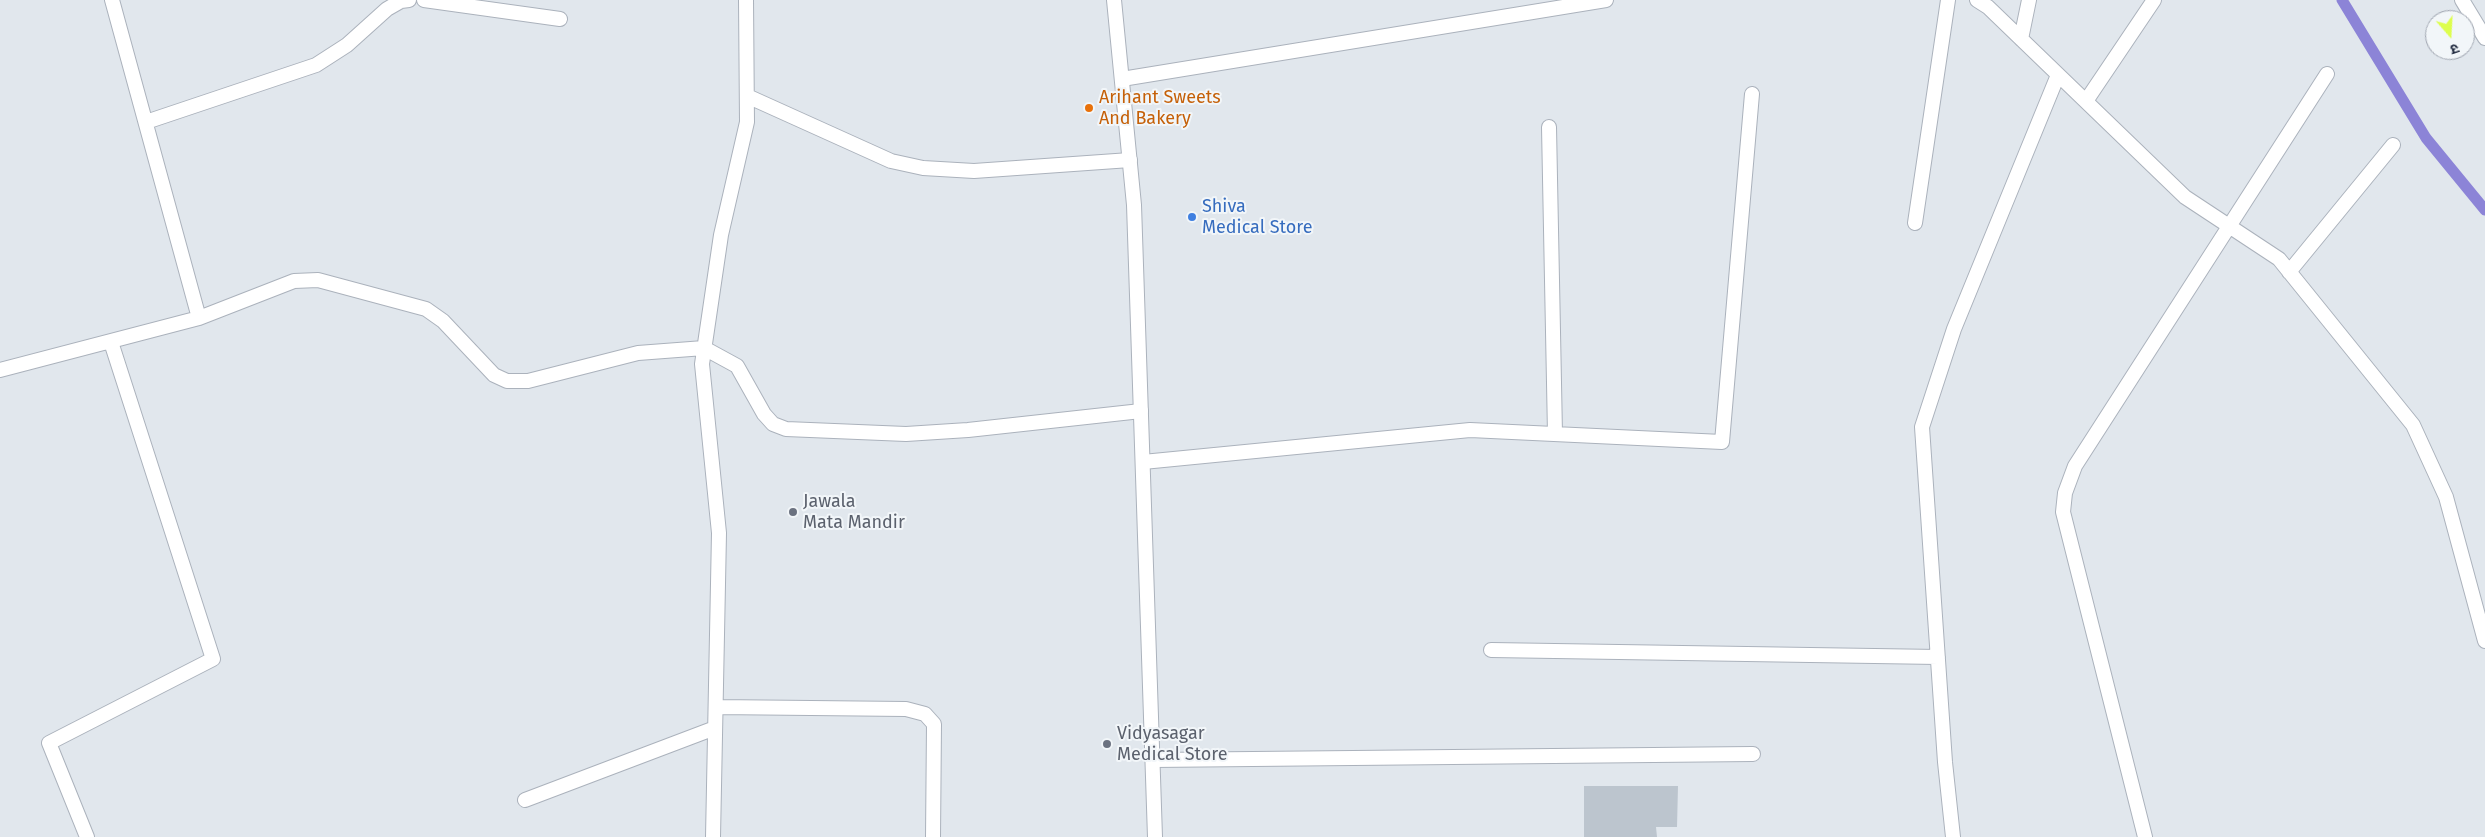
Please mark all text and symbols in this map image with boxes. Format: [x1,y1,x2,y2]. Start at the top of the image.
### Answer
north arrow [2425,10,2475,60]
text: उ [2448,39,2461,58]
place label: Arihant Sweets And Bakery [1099,87,1221,130]
marker: Arihant Sweets And Bakery [1083,102,1095,114]
place label: Shiva Medical Store [1202,196,1313,238]
marker: Shiva Medical Store [1186,211,1198,223]
place label: Jawala Mata Mandir [803,491,905,534]
marker: Jawala Mata Mandir [787,506,799,518]
place label: Vidyasagar Medical Store [1117,723,1228,766]
marker: Vidyasagar Medical Store [1101,738,1113,750]

